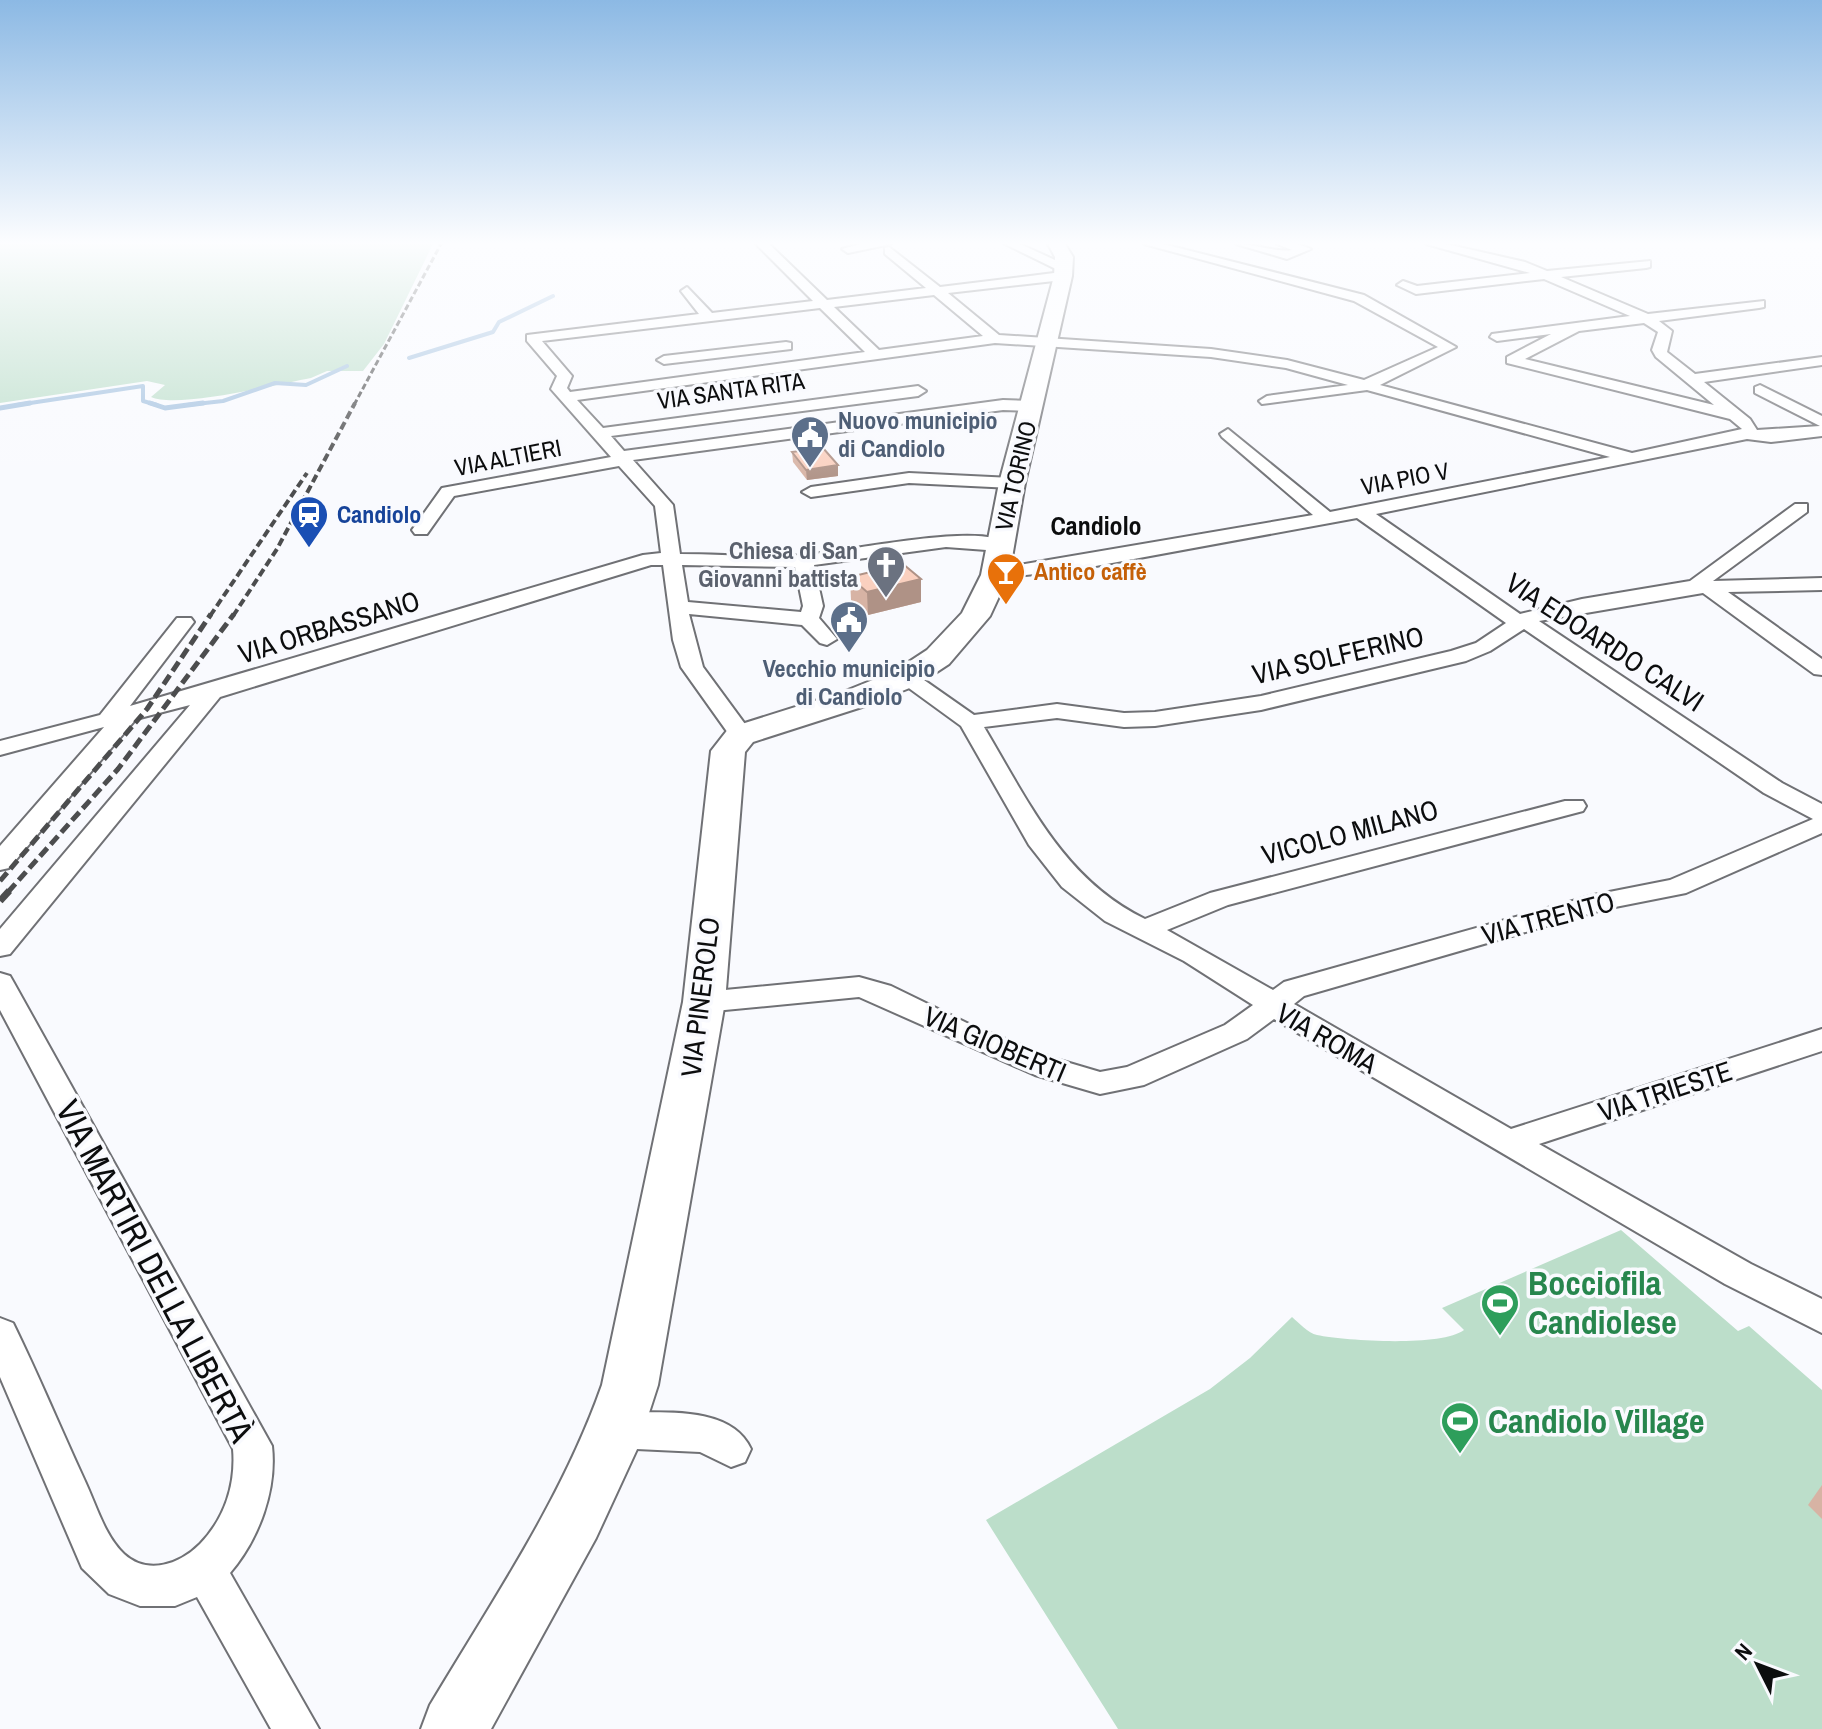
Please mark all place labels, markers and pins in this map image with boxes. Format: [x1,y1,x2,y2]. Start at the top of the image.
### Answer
place label: Nuovo municipio di Candiolo [838,404,998,464]
public building icon: Nuovo municipio di Candiolo [789,414,831,469]
station icon: Candiolo [288,494,330,549]
place label: Candiolo [337,498,421,530]
place label: Chiesa di San Giovanni battista [698,534,858,594]
church icon: Chiesa di San Giovanni battista [865,544,907,599]
bar icon: Antico caffè [985,551,1027,606]
place label: Antico caffè [1034,555,1147,587]
public building icon: Vecchio municipio di Candiolo [828,599,870,654]
place label: Vecchio municipio di Candiolo [763,652,935,712]
place label: Bocciofila Candiolese [1528,1260,1677,1345]
sports icon: Bocciofila Candiolese [1479,1282,1521,1337]
place label: Candiolo Village [1488,1398,1704,1444]
sports icon: Candiolo Village [1439,1400,1481,1455]

